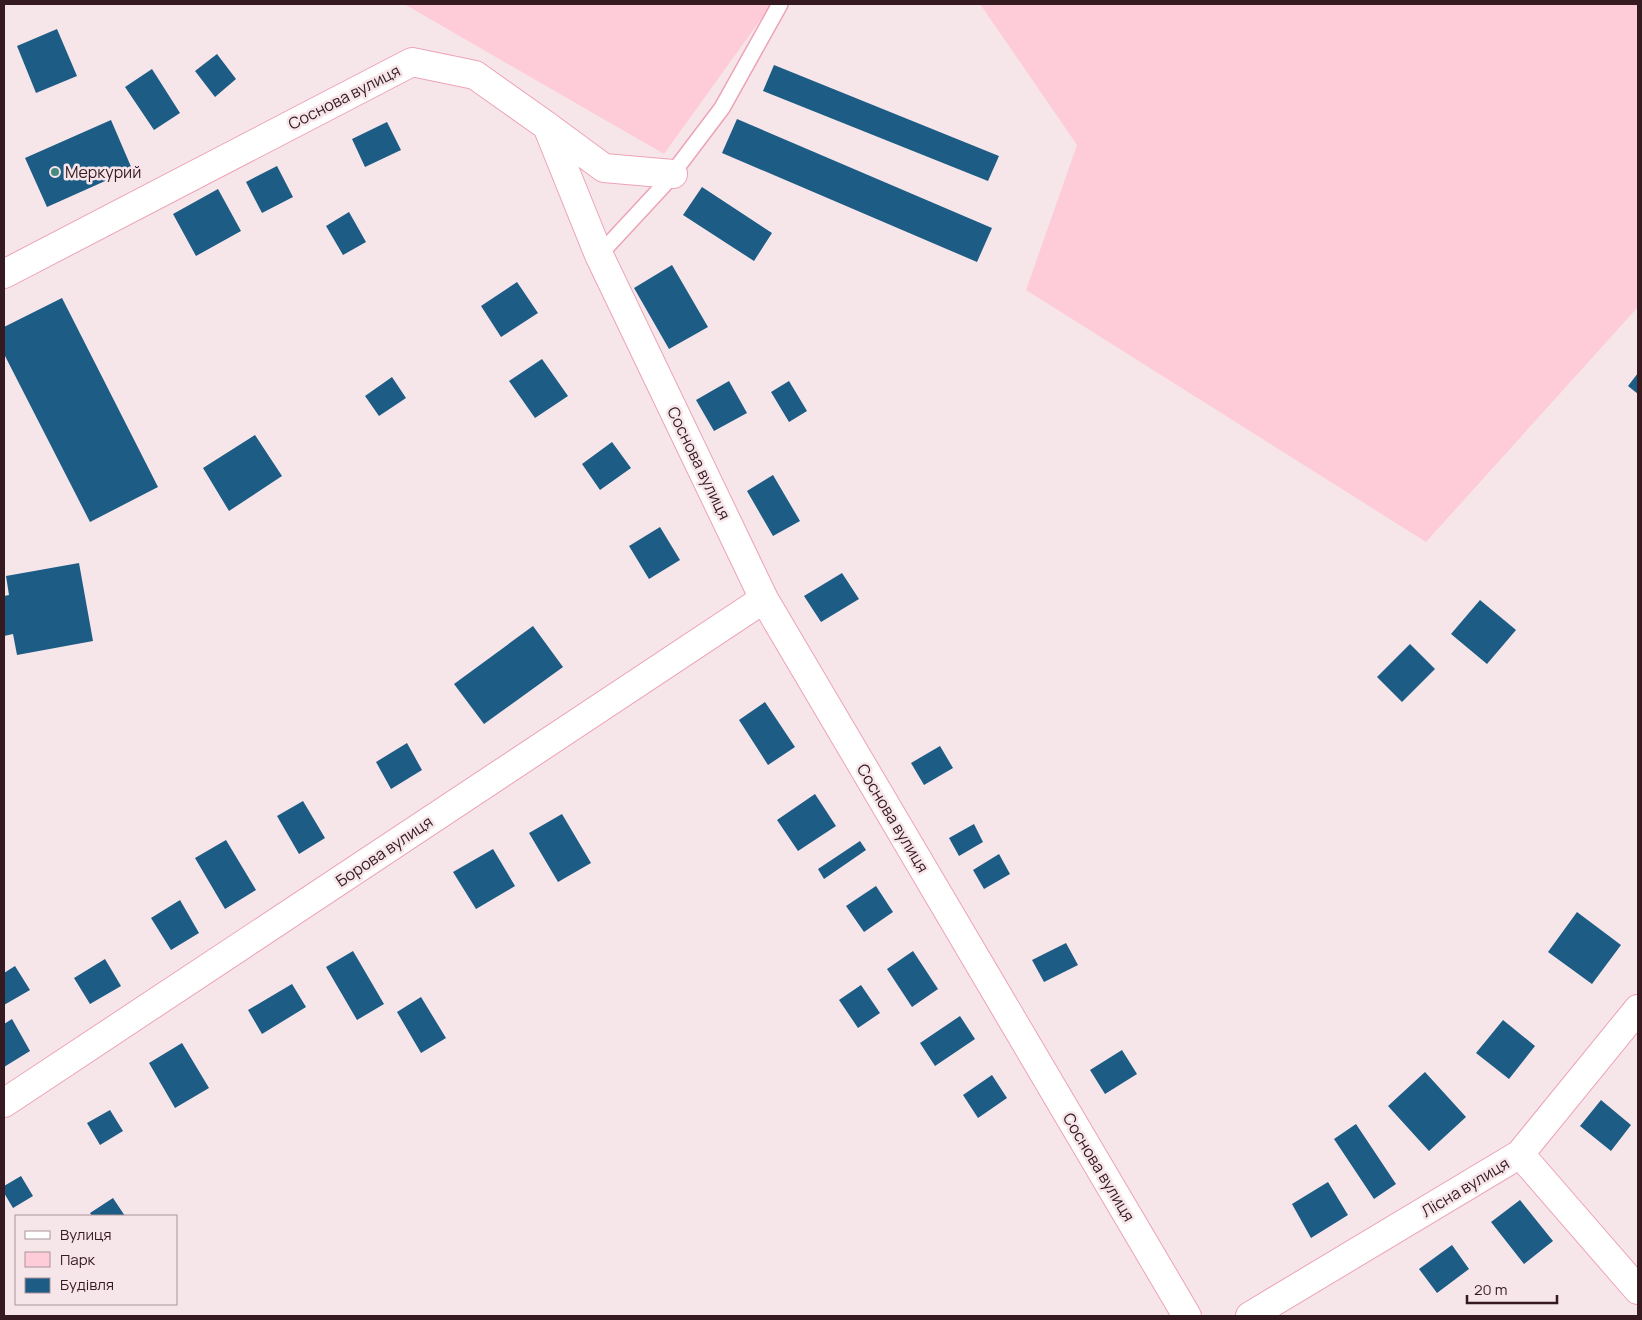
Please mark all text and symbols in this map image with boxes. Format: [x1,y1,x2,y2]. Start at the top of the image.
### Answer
street label: Соснова вулиця [284,59,404,135]
place label: Меркурий [65,161,141,183]
marker: Меркурий [49,166,61,178]
street label: Соснова вулиця [662,403,736,523]
street label: Соснова вулиця [852,760,934,876]
street label: Борова вулиця [331,810,437,892]
street label: Соснова вулиця [1058,1109,1140,1225]
street label: Лісна вулиця [1417,1152,1513,1222]
legend [15,1215,178,1305]
text: Вулиця [60,1224,112,1245]
text: Парк [60,1249,96,1270]
scale bar [1467,1272,1557,1304]
text: Будівля [60,1274,114,1295]
text: 20 m [1474,1279,1507,1300]

